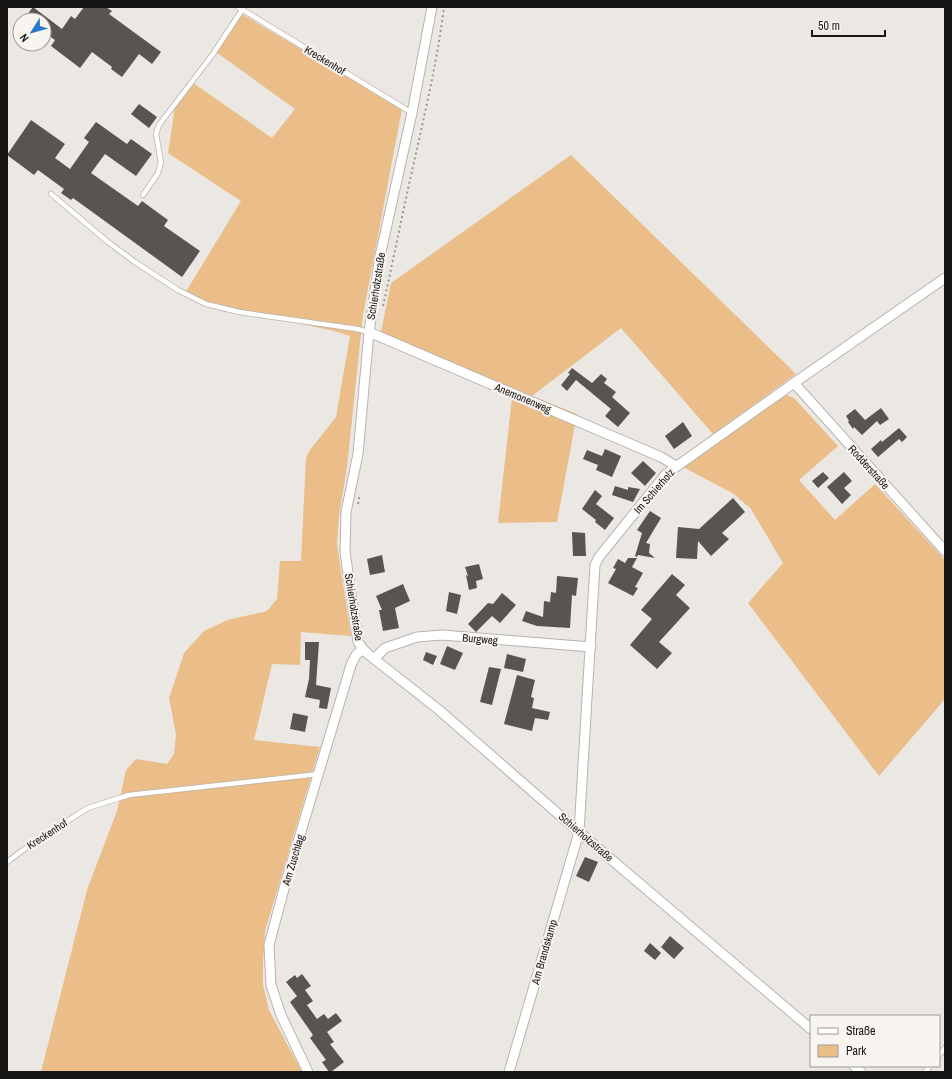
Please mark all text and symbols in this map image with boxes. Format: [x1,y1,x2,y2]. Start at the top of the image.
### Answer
north arrow [12,12,52,52]
scale bar [812,12,885,38]
text: 50 m [818,18,840,34]
text: N [16,31,32,45]
street label: Kreckenhof [302,42,349,78]
street label: Schierholzstraße [364,251,388,321]
street label: Anemonenweg [492,379,553,416]
street label: Rodderstraße [845,442,893,492]
street label: Im Schierholz [631,465,678,516]
street label: Schierholzstraße [342,572,366,642]
street label: Burgweg [462,630,498,648]
street label: Schierholzstraße [556,809,616,865]
street label: Kreckenhof [24,815,70,852]
street label: Am Zuschlag [278,833,307,888]
street label: Am Brandskamp [528,918,560,987]
legend [810,1015,940,1067]
text: Straße [846,1023,876,1039]
text: Park [846,1043,866,1059]

